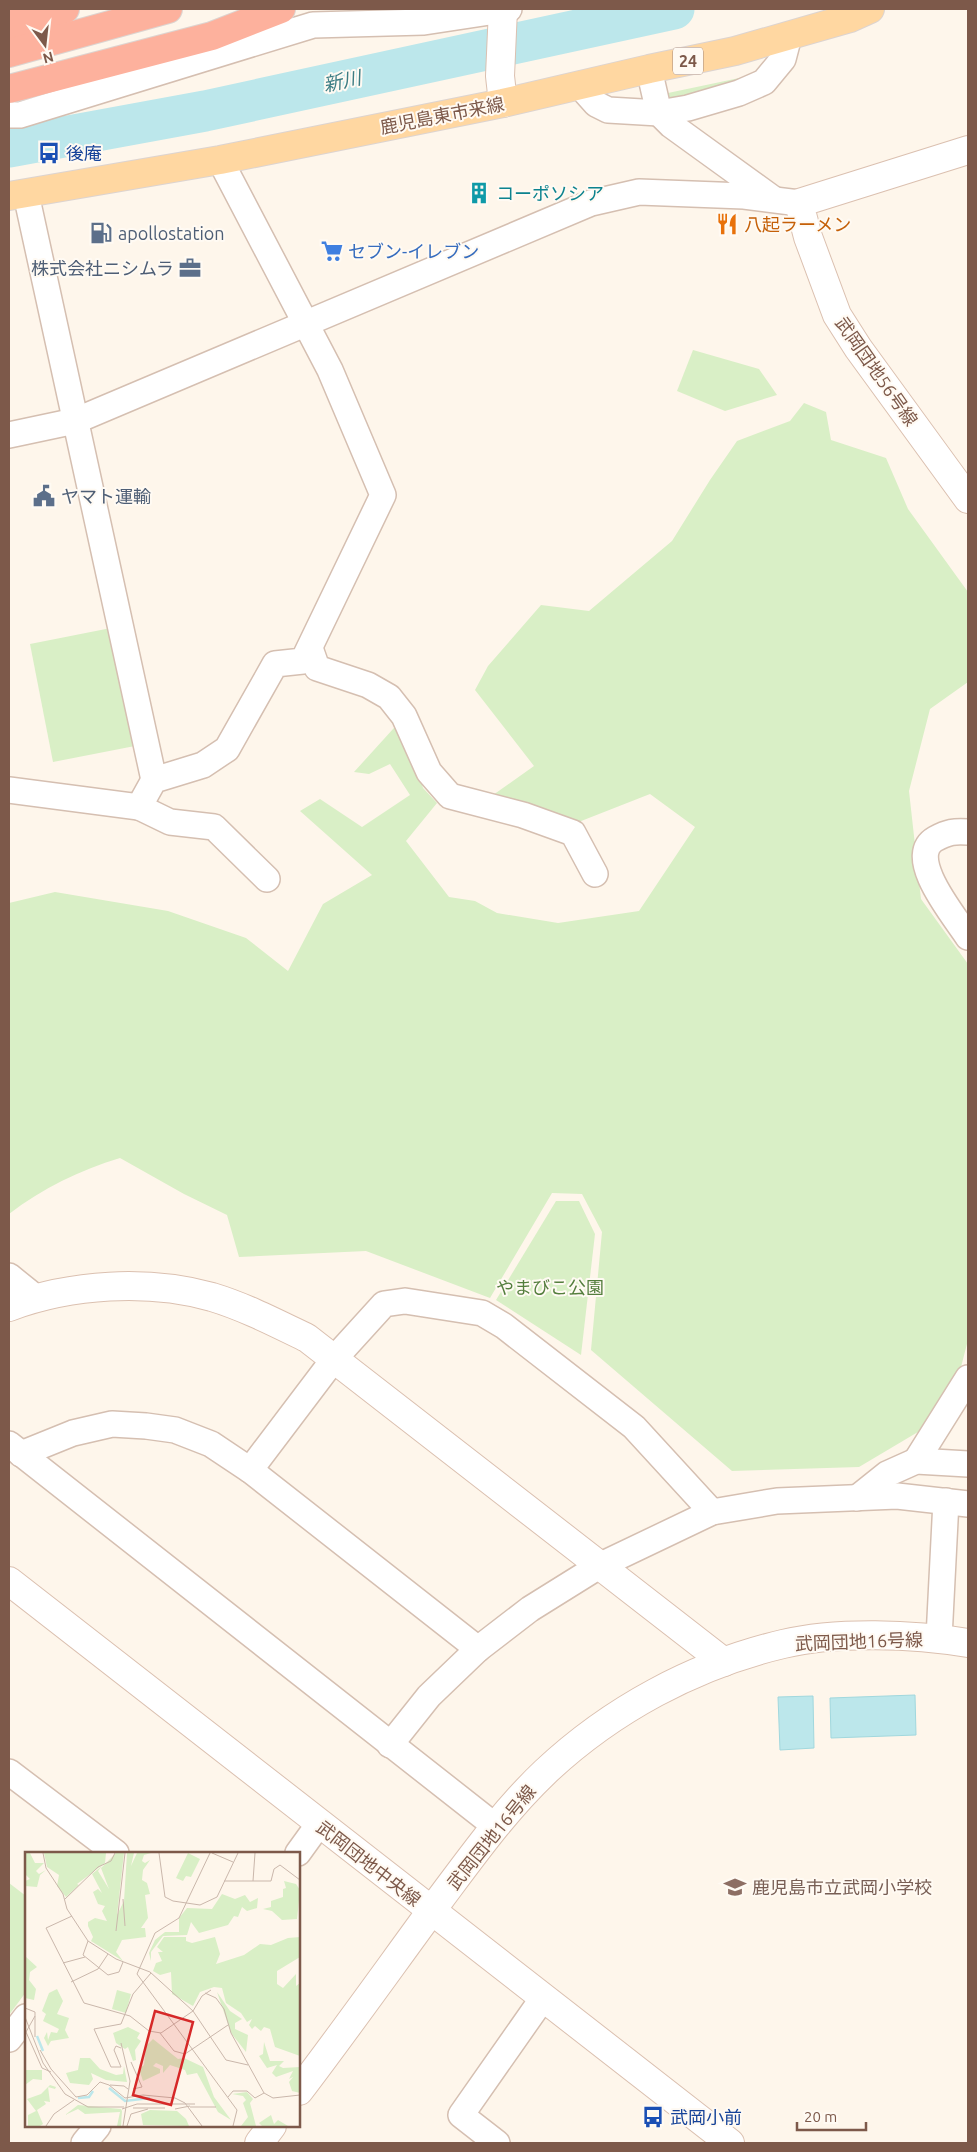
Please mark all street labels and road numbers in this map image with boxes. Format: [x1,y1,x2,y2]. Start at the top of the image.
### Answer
road number: 24 [673,48,703,74]
street label: 鹿児島東市来線 [378,93,506,137]
street label: 武岡団地56号線 [832,313,922,429]
street label: 武岡団地16号線 [795,1629,923,1653]
street label: 武岡団地16号線 [443,1781,539,1893]
street label: 武岡団地中央線 [313,1816,425,1910]

